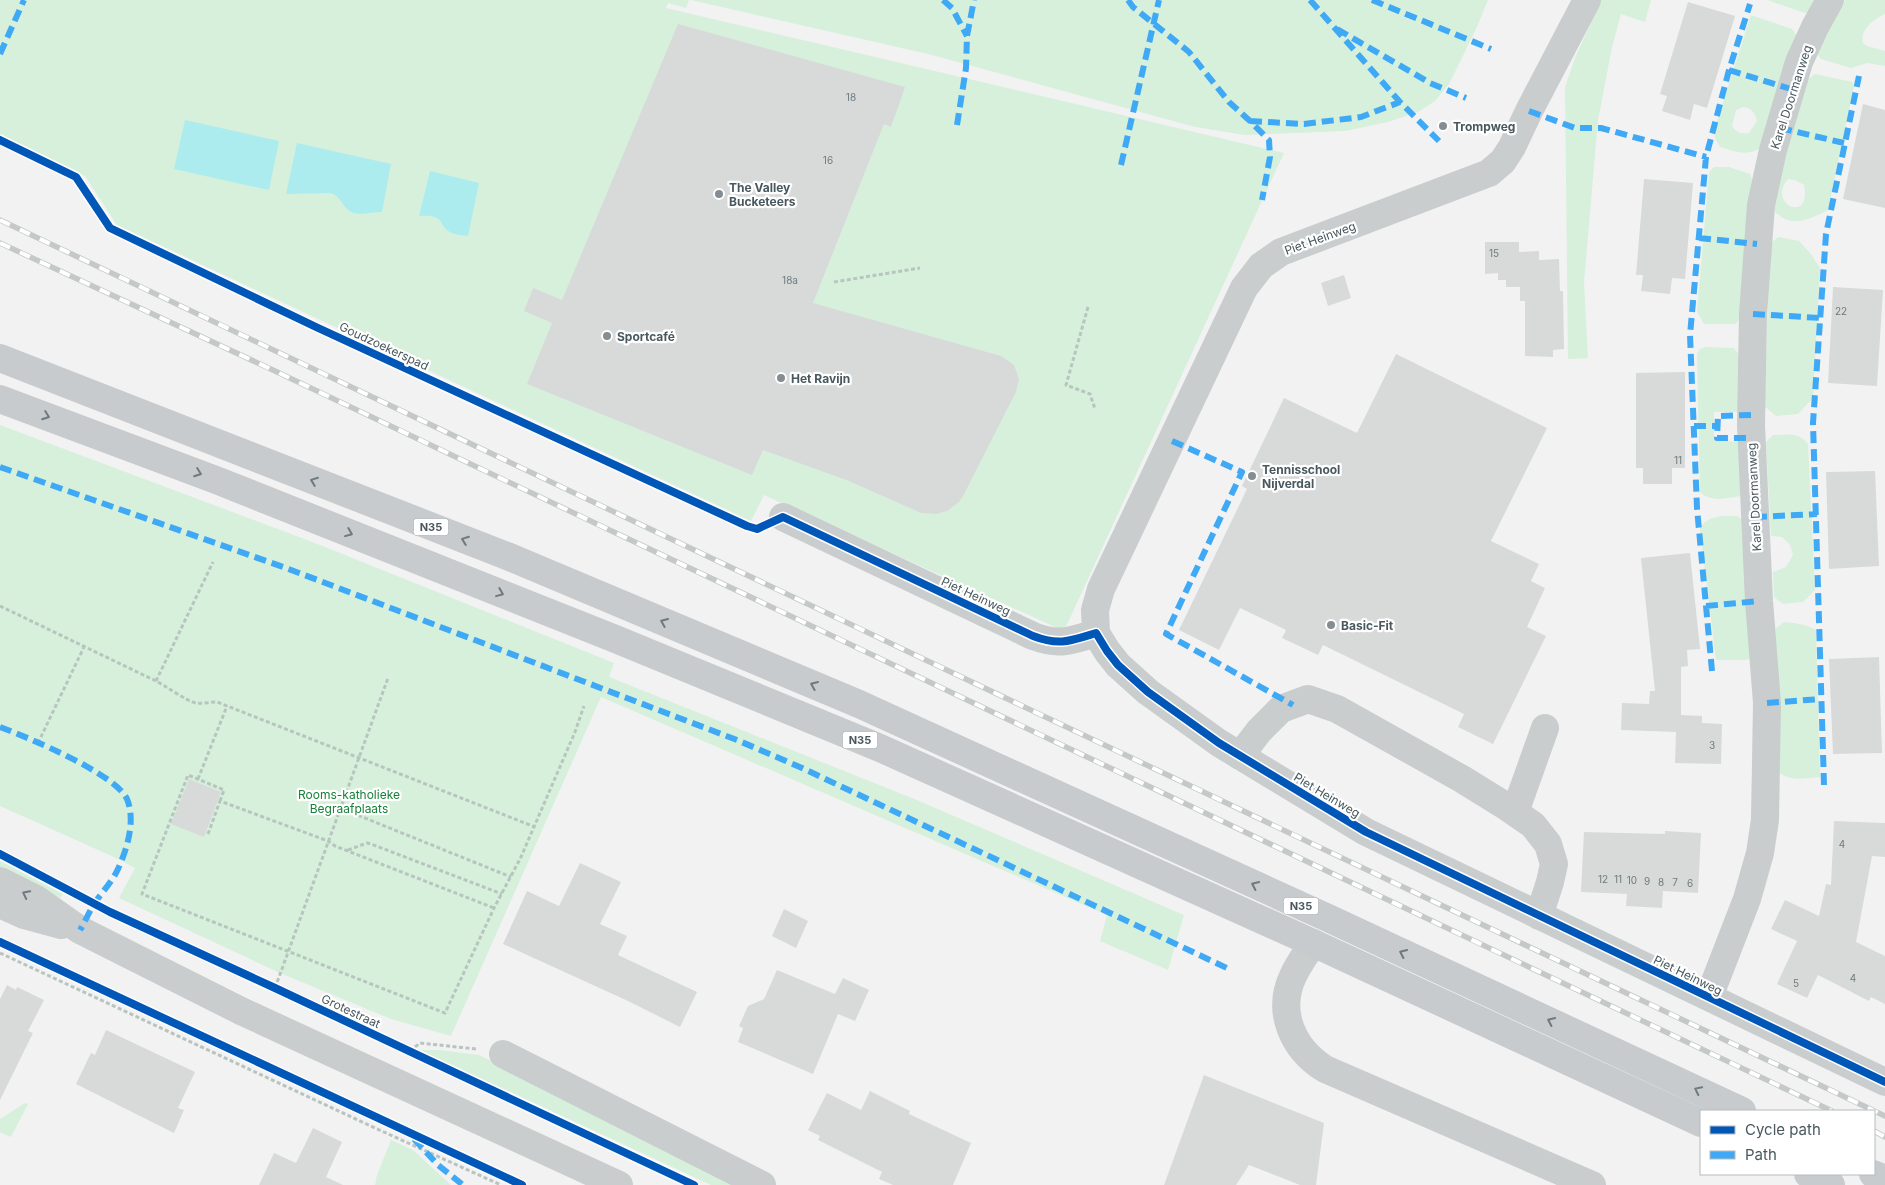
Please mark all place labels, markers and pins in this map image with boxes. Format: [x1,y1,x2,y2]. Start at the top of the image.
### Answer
place label: Trompweg [1453,119,1515,134]
marker: Trompweg [1437,120,1449,132]
place label: The Valley Bucketeers [729,180,796,209]
marker: The Valley Bucketeers [713,188,725,200]
place label: Sportcafé [617,329,675,344]
marker: Sportcafé [601,330,613,342]
place label: Het Ravijn [791,371,850,386]
marker: Het Ravijn [775,372,787,384]
place label: Tennisschool Nijverdal [1262,462,1340,491]
marker: Tennisschool Nijverdal [1246,470,1258,482]
place label: Basic-Fit [1341,618,1394,633]
marker: Basic-Fit [1325,619,1337,631]

